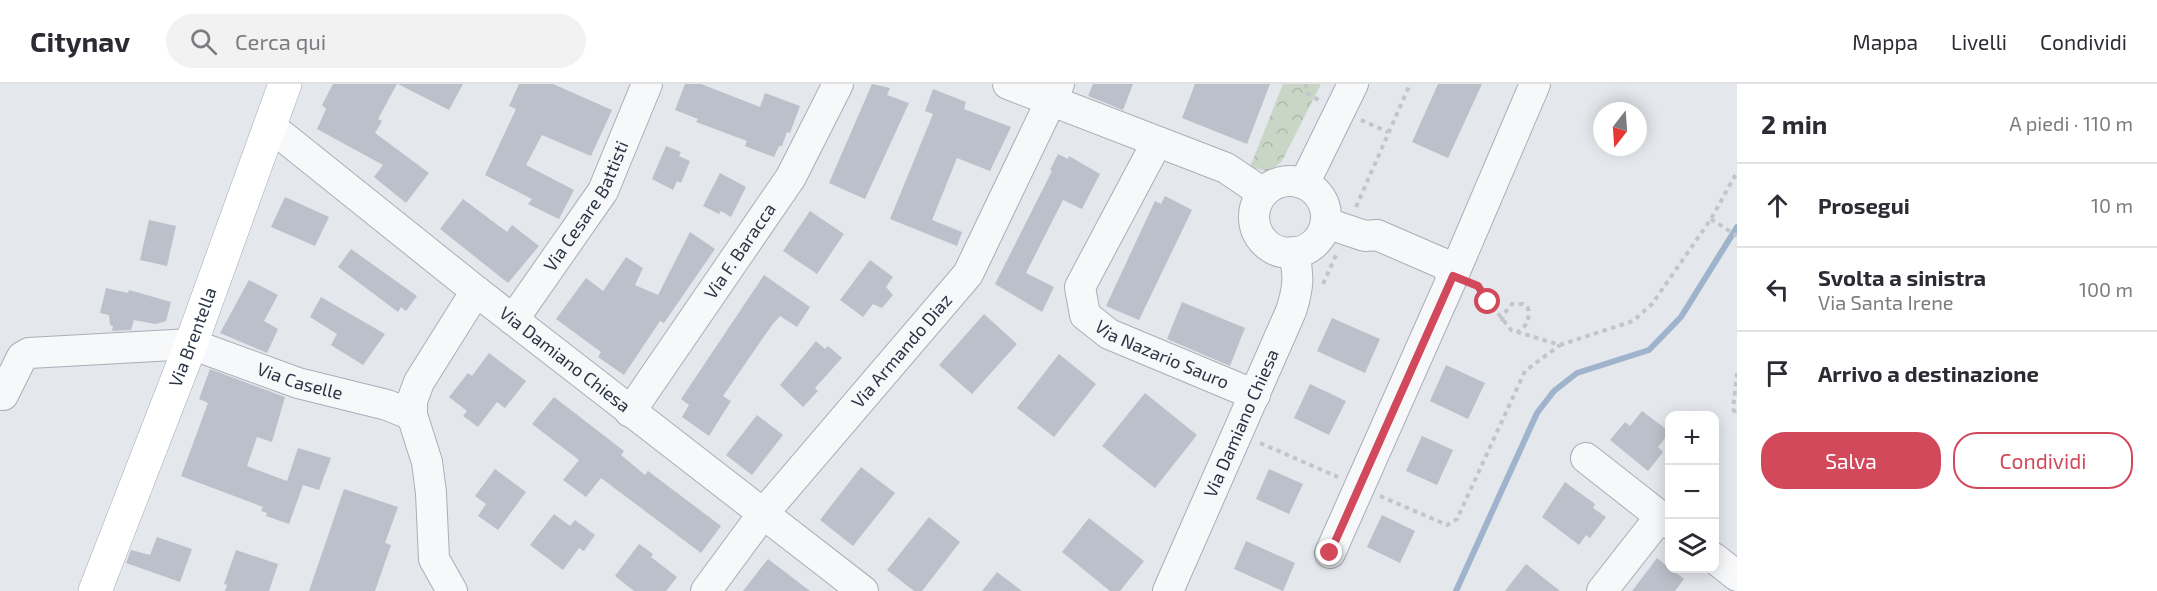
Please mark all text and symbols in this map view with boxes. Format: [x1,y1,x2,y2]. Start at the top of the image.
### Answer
search box [166,14,586,68]
text: Citynav [30,24,130,58]
icon: search [187,25,220,58]
text: Cerca qui [235,28,326,54]
text: Mappa [1852,29,1918,54]
text: Livelli [1951,29,2007,54]
text: Condividi [2040,29,2127,54]
north arrow [1593,102,1647,156]
text: 2 min [1761,108,1827,139]
text: A piedi · 110 m [2009,111,2133,135]
street label: Via Cesare Battisti [538,137,632,275]
icon: ahead [1761,189,1794,222]
text: Prosegui [1818,192,1910,218]
text: 10 m [2091,193,2133,217]
street label: Via F. Baracca [699,198,780,303]
text: Svolta a sinistra [1818,264,1986,290]
icon: left [1761,273,1794,306]
text: 100 m [2079,277,2133,301]
street label: Via Brentella [163,284,221,390]
route start [1474,288,1500,314]
street label: Via Armando Diaz [846,289,956,412]
text: Via Santa Irene [1818,290,1954,314]
street label: Via Damiano Chiesa [495,301,635,417]
street label: Via Nazario Sauro [1091,315,1233,393]
street label: Via Damiano Chiesa [1198,345,1283,501]
street label: Via Caselle [254,357,345,404]
icon: arrive [1761,357,1794,390]
text: Arrivo a destinazione [1818,360,2039,386]
map controls [1665,411,1719,573]
button: + [1665,411,1719,465]
button: Salva [1761,432,1941,489]
button: Condividi [1953,432,2133,489]
button: − [1665,465,1719,519]
button: layers [1665,519,1719,573]
route end [1316,539,1342,565]

